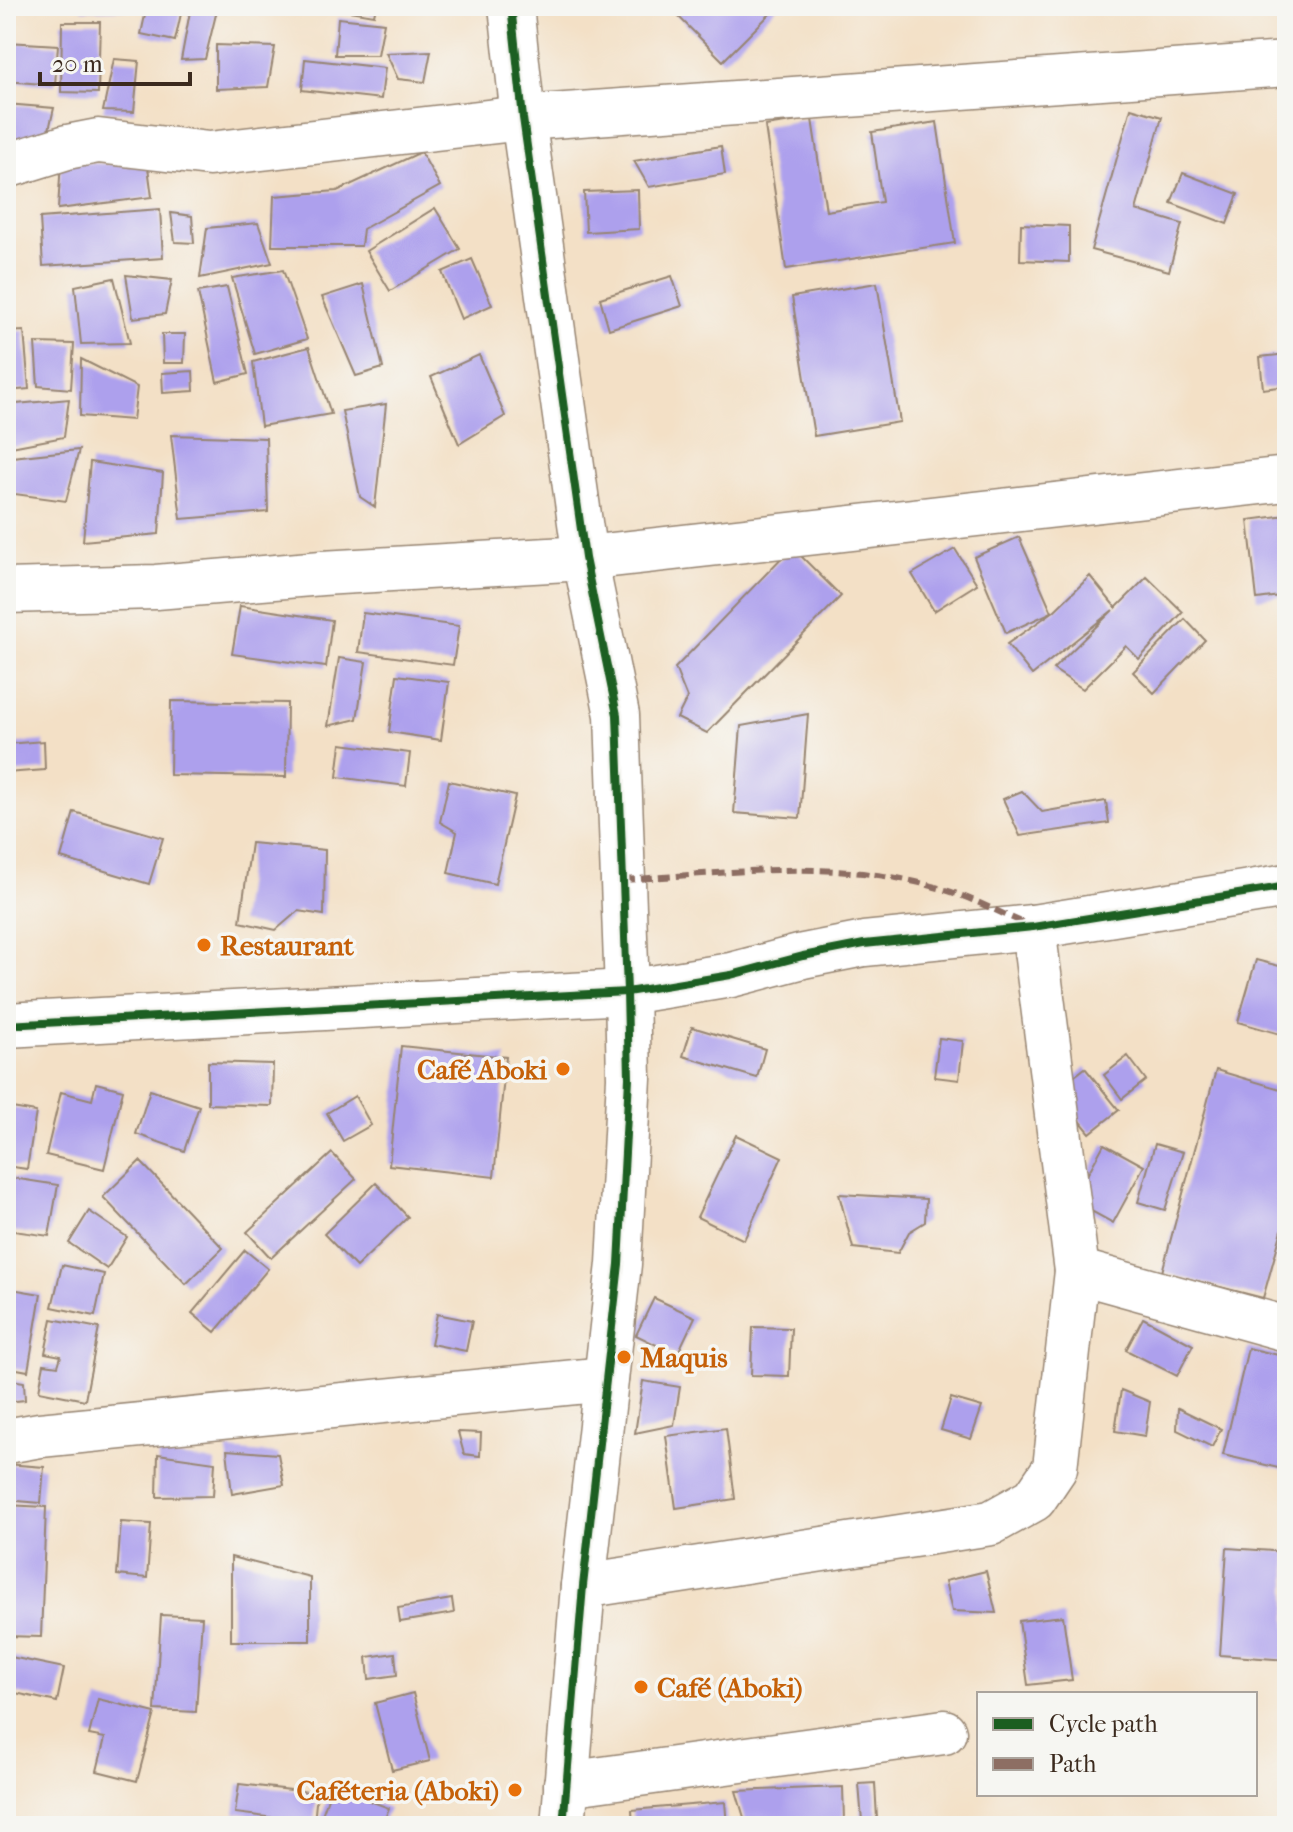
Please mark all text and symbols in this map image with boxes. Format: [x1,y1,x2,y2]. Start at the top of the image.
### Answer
scale bar [40,36,190,86]
text: 20 m [52,50,103,78]
place label: Restaurant [220,929,355,962]
marker: Restaurant [195,936,213,954]
place label: Café Aboki [417,1053,548,1086]
marker: Café Aboki [554,1060,572,1078]
place label: Maquis [640,1341,728,1374]
marker: Maquis [615,1348,633,1366]
place label: Café (Aboki) [657,1671,803,1704]
marker: Café (Aboki) [632,1678,650,1696]
legend [977,1692,1257,1796]
text: Cycle path [1049,1710,1158,1738]
text: Path [1049,1750,1097,1778]
place label: Caféteria (Aboki) [296,1774,499,1807]
marker: Caféteria (Aboki) [506,1781,524,1799]

